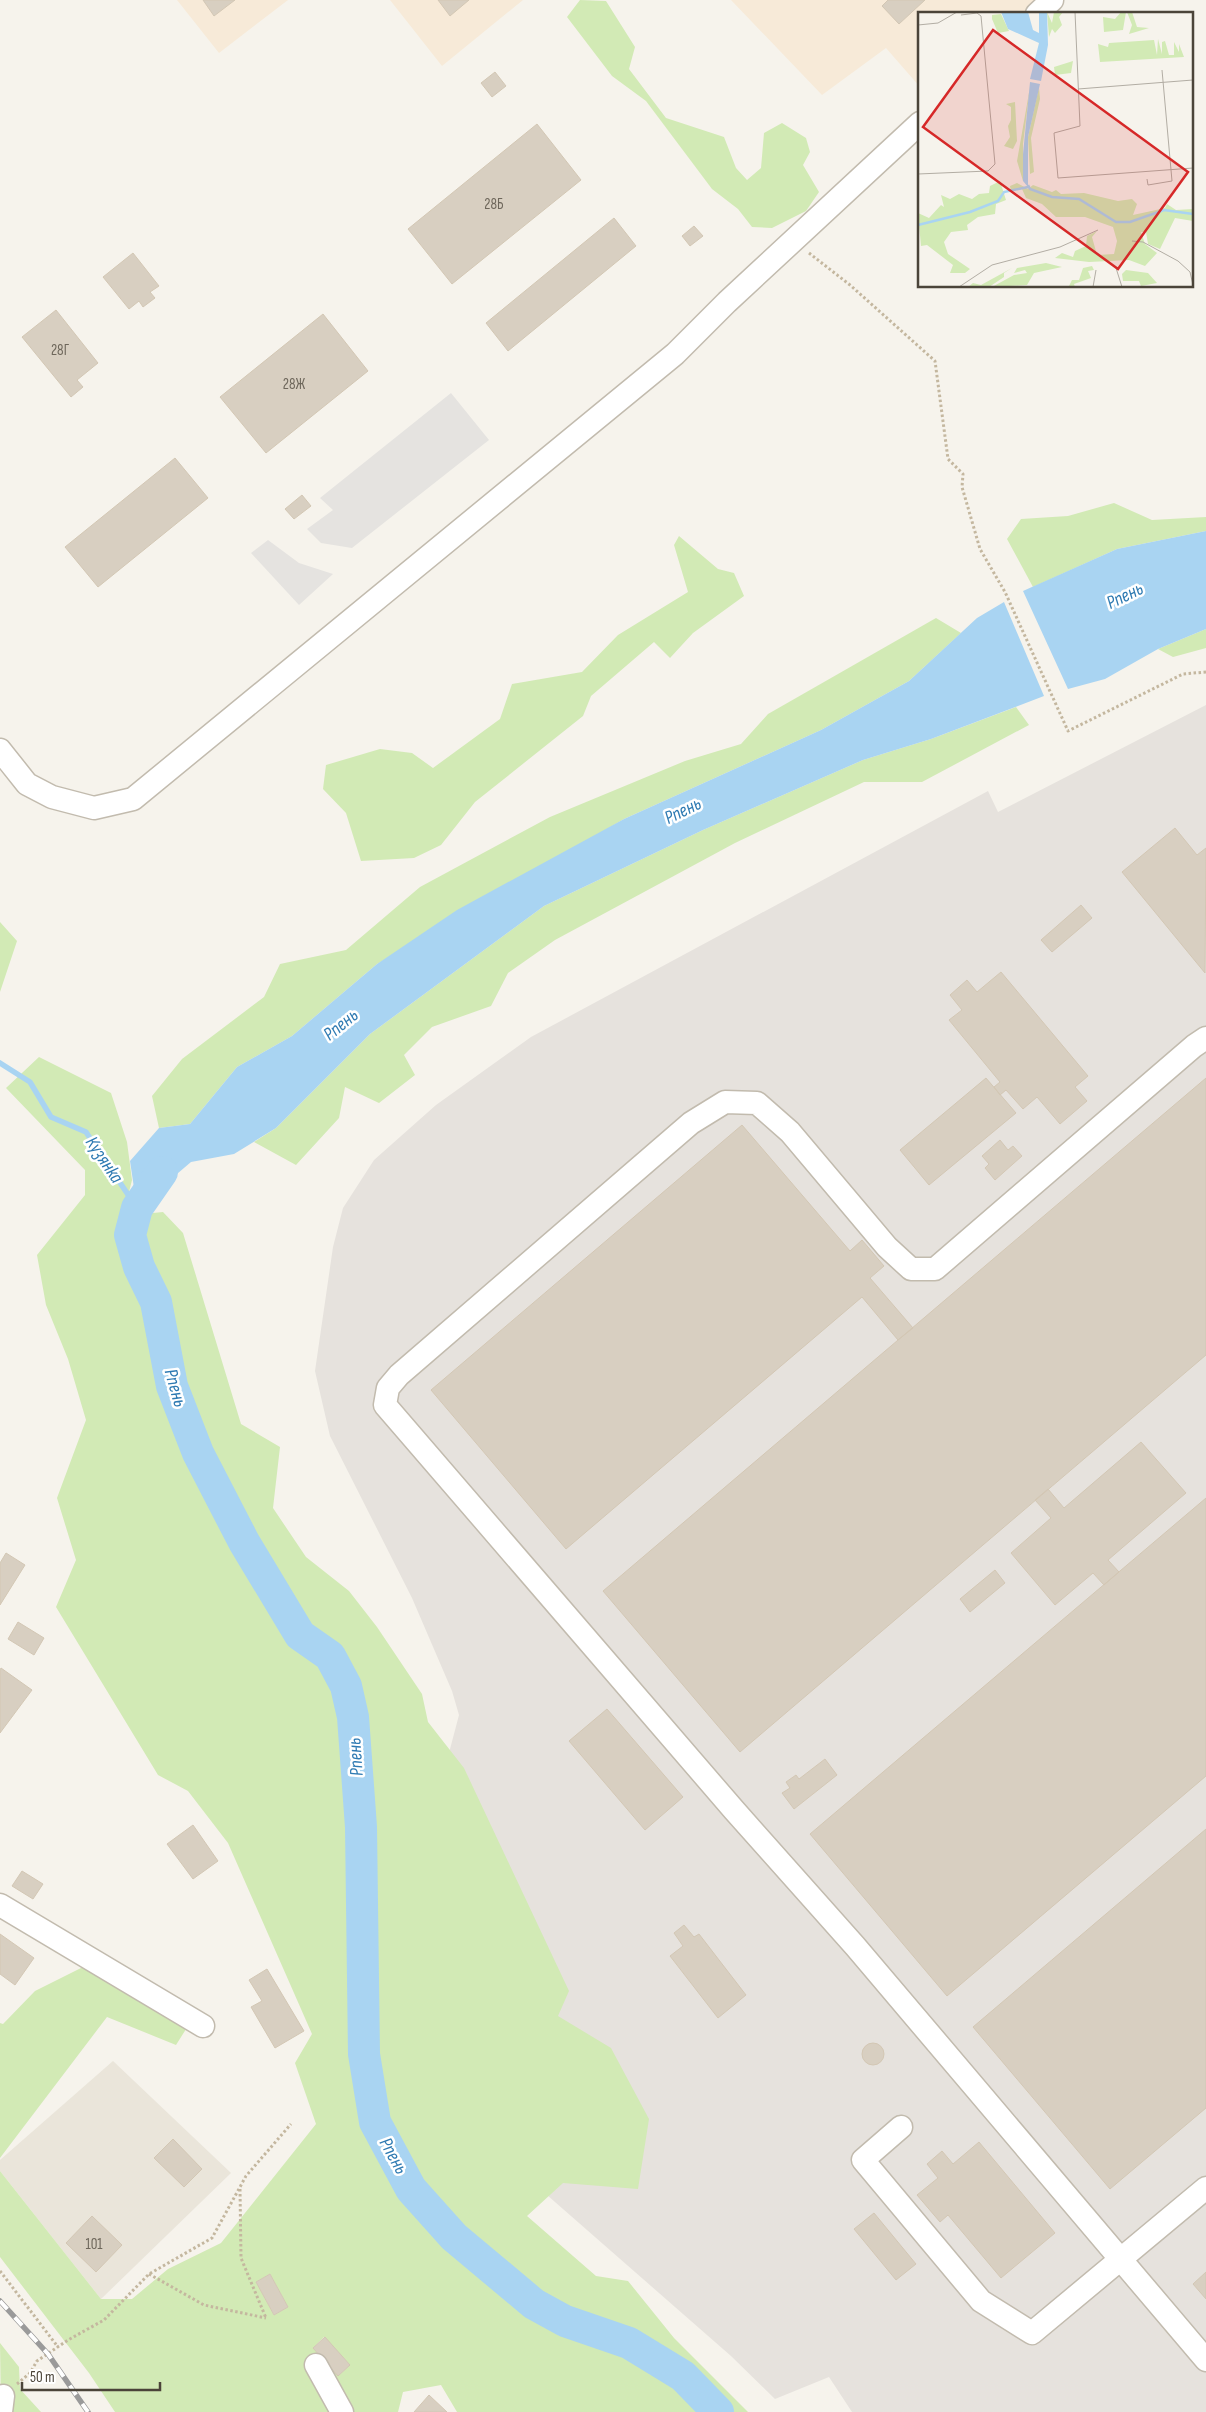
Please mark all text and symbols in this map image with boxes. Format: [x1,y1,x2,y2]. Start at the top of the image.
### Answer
inset map [918,12,1194,288]
house number: 28Б [484,195,504,214]
house number: 28Г [51,341,70,360]
house number: 28Ж [283,375,305,394]
water label: Рпень [1103,577,1147,615]
water label: Рпень [661,792,705,830]
water label: Рпень [319,1004,363,1046]
water label: Кузянка [80,1132,128,1188]
water label: Рпень [159,1366,191,1410]
water label: Рпень [343,1737,369,1777]
water label: Рпень [374,2134,412,2178]
house number: 101 [85,2235,103,2254]
scale bar [22,2360,160,2392]
text: 50 m [30,2368,55,2387]

